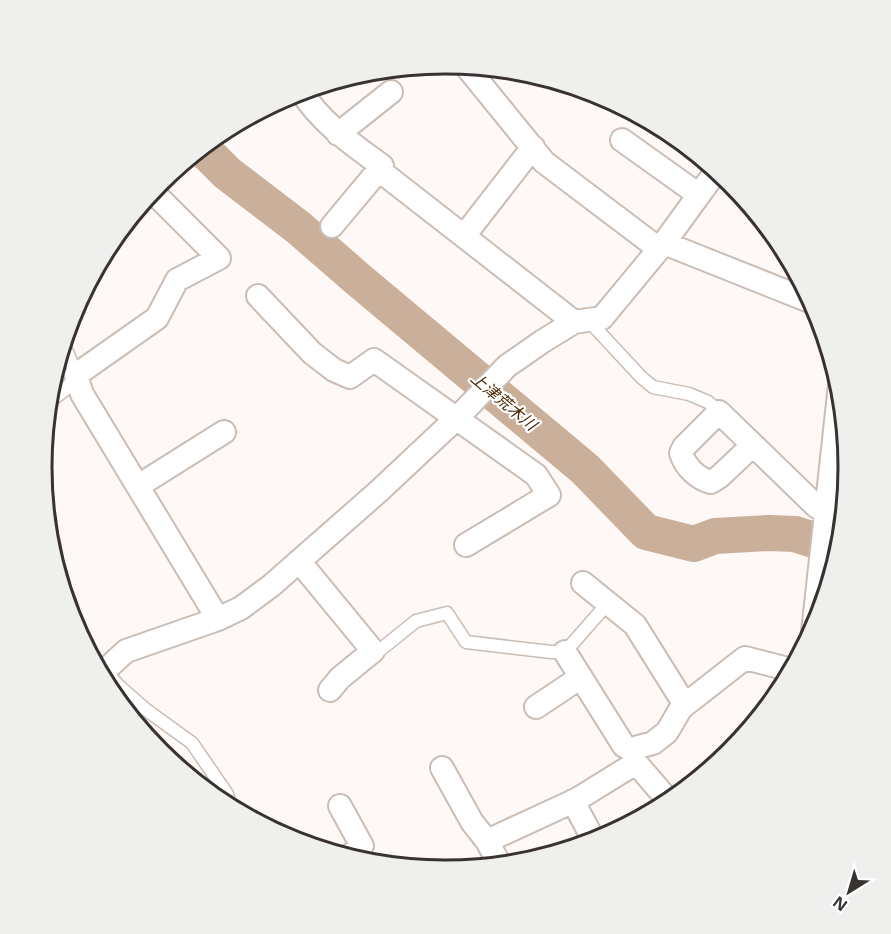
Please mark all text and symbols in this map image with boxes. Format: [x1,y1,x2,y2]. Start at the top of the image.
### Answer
water label: 上津荒木川 [466,367,543,436]
north arrow [819,862,879,922]
text: N [828,891,852,917]

